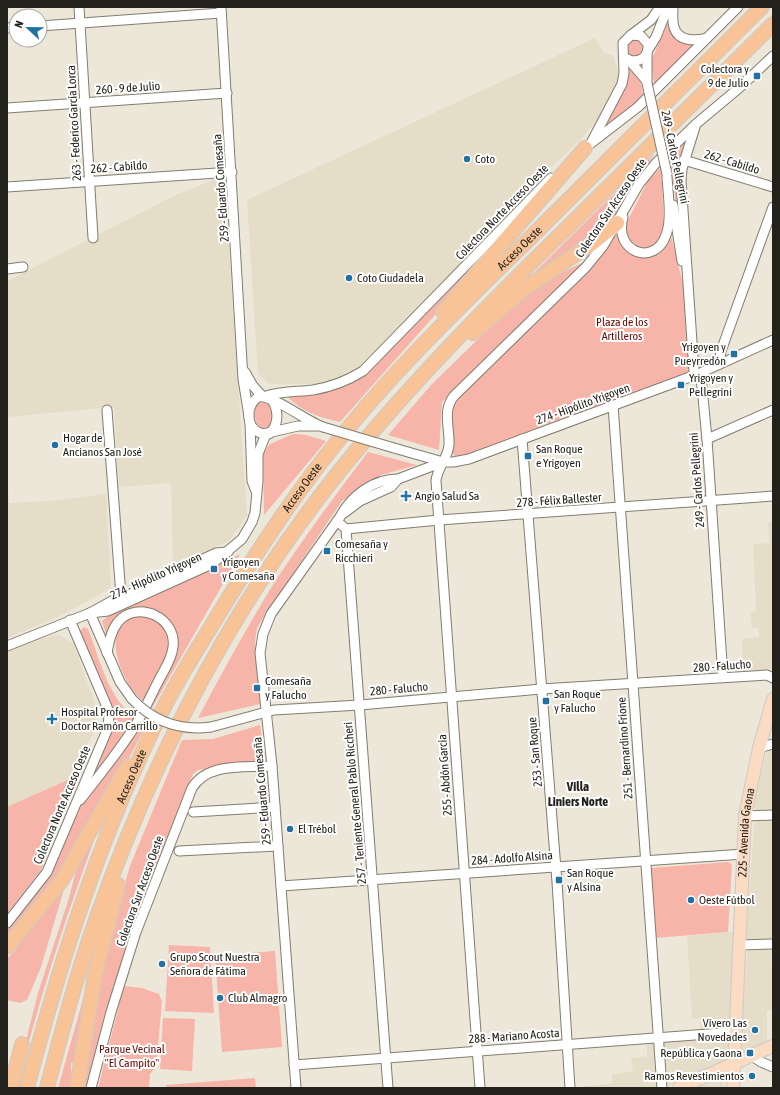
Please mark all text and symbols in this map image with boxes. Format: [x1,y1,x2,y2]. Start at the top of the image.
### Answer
north arrow [8,8,48,48]
text: N [12,19,26,30]
place label: Colectora y 9 de Julio [701,62,749,90]
street label: 263 - Federico García Lorca [64,65,84,181]
marker: Colectora y 9 de Julio [752,71,762,81]
street label: 260 - 9 de Julio [95,79,161,97]
street label: 249 - Carlos Pellegrini [658,109,692,205]
street label: 259 - Eduardo Comesaña [210,134,232,242]
street label: 262 - Cabildo [703,147,762,177]
place label: Coto [475,152,495,166]
marker: Coto [462,154,472,164]
street label: Colectora Sur Acceso Oeste [573,156,649,260]
street label: 262 - Cabildo [90,158,148,176]
street label: Colectora Norte Acceso Oeste [453,161,551,263]
street label: Acceso Oeste [495,223,545,273]
place label: Coto Ciudadela [357,271,424,285]
marker: Coto Ciudadela [344,273,354,283]
park label: Plaza de los Artilleros [596,315,648,343]
place label: Yrigoyen y Pueyrredón [674,340,726,368]
marker: Yrigoyen y Pueyrredón [729,349,739,359]
place label: Yrigoyen y Pellegrini [689,371,733,399]
marker: Yrigoyen y Pellegrini [676,380,686,390]
street label: 274 - Hipólito Yrigoyen [534,381,632,427]
place label: Hogar de Ancianos San José [63,431,142,459]
street label: 249 - Carlos Pellegrini [687,432,707,528]
marker: Hogar de Ancianos San José [50,440,60,450]
place label: San Roque e Yrigoyen [536,442,583,470]
marker: San Roque e Yrigoyen [523,451,533,461]
street label: Acceso Oeste [280,460,325,515]
place label: Angio Salud Sa [415,489,479,503]
marker: Angio Salud Sa [400,490,412,502]
street label: 278 - Félix Ballester [516,490,602,510]
place label: Comesaña y Ricchieri [335,537,388,565]
marker: Comesaña y Ricchieri [322,546,332,556]
street label: 274 - Hipólito Yrigoyen [108,550,204,602]
place label: Yrigoyen y Comesaña [222,555,275,583]
marker: Yrigoyen y Comesaña [209,564,219,574]
street label: 280 - Falucho [692,657,752,675]
place label: Comesaña y Falucho [265,674,311,702]
street label: 280 - Falucho [369,679,429,699]
marker: Comesaña y Falucho [252,683,262,693]
place label: San Roque y Falucho [554,687,601,715]
marker: San Roque y Falucho [541,696,551,706]
street label: 251 - Bernardino Frione [614,697,636,799]
place label: Hospital Profesor Doctor Ramón Carrillo [61,705,158,733]
marker: Hospital Profesor Doctor Ramón Carrillo [46,713,58,725]
street label: 253 - San Roque [525,717,545,787]
street label: 257 - Teniente General Pablo Riccheri [341,721,369,885]
street label: 255 - Abdón García [435,734,455,816]
street label: 259 - Eduardo Comesaña [250,736,274,846]
street label: Colectora Norte Acceso Oeste [31,744,93,866]
street label: Acceso Oeste [114,747,150,805]
district label: Villa Liniers Norte [548,779,608,809]
street label: 225 - Avenida Gaona [735,786,758,878]
place label: El Trébol [298,822,337,836]
marker: El Trébol [285,824,295,834]
street label: Colectora Sur Acceso Oeste [113,834,167,948]
street label: 284 - Adolfo Alsina [471,848,553,868]
place label: San Roque y Alsina [567,866,614,894]
marker: San Roque y Alsina [554,875,564,885]
place label: Oeste Fútbol [699,893,755,907]
marker: Oeste Fútbol [686,895,696,905]
place label: Grupo Scout Nuestra Señora de Fátima [170,950,260,978]
marker: Grupo Scout Nuestra Señora de Fátima [157,959,167,969]
place label: Club Almagro [228,991,288,1005]
marker: Club Almagro [215,993,225,1003]
place label: Vivero Las Novedades [698,1016,747,1044]
marker: Vivero Las Novedades [750,1025,760,1035]
street label: 288 - Mariano Acosta [468,1026,560,1046]
park label: Parque Vecinal "El Campito" [99,1042,166,1070]
place label: República y Gaona [660,1046,742,1060]
marker: República y Gaona [745,1048,755,1058]
place label: Ramos Revestimientos [644,1069,744,1083]
marker: Ramos Revestimientos [747,1071,757,1081]

